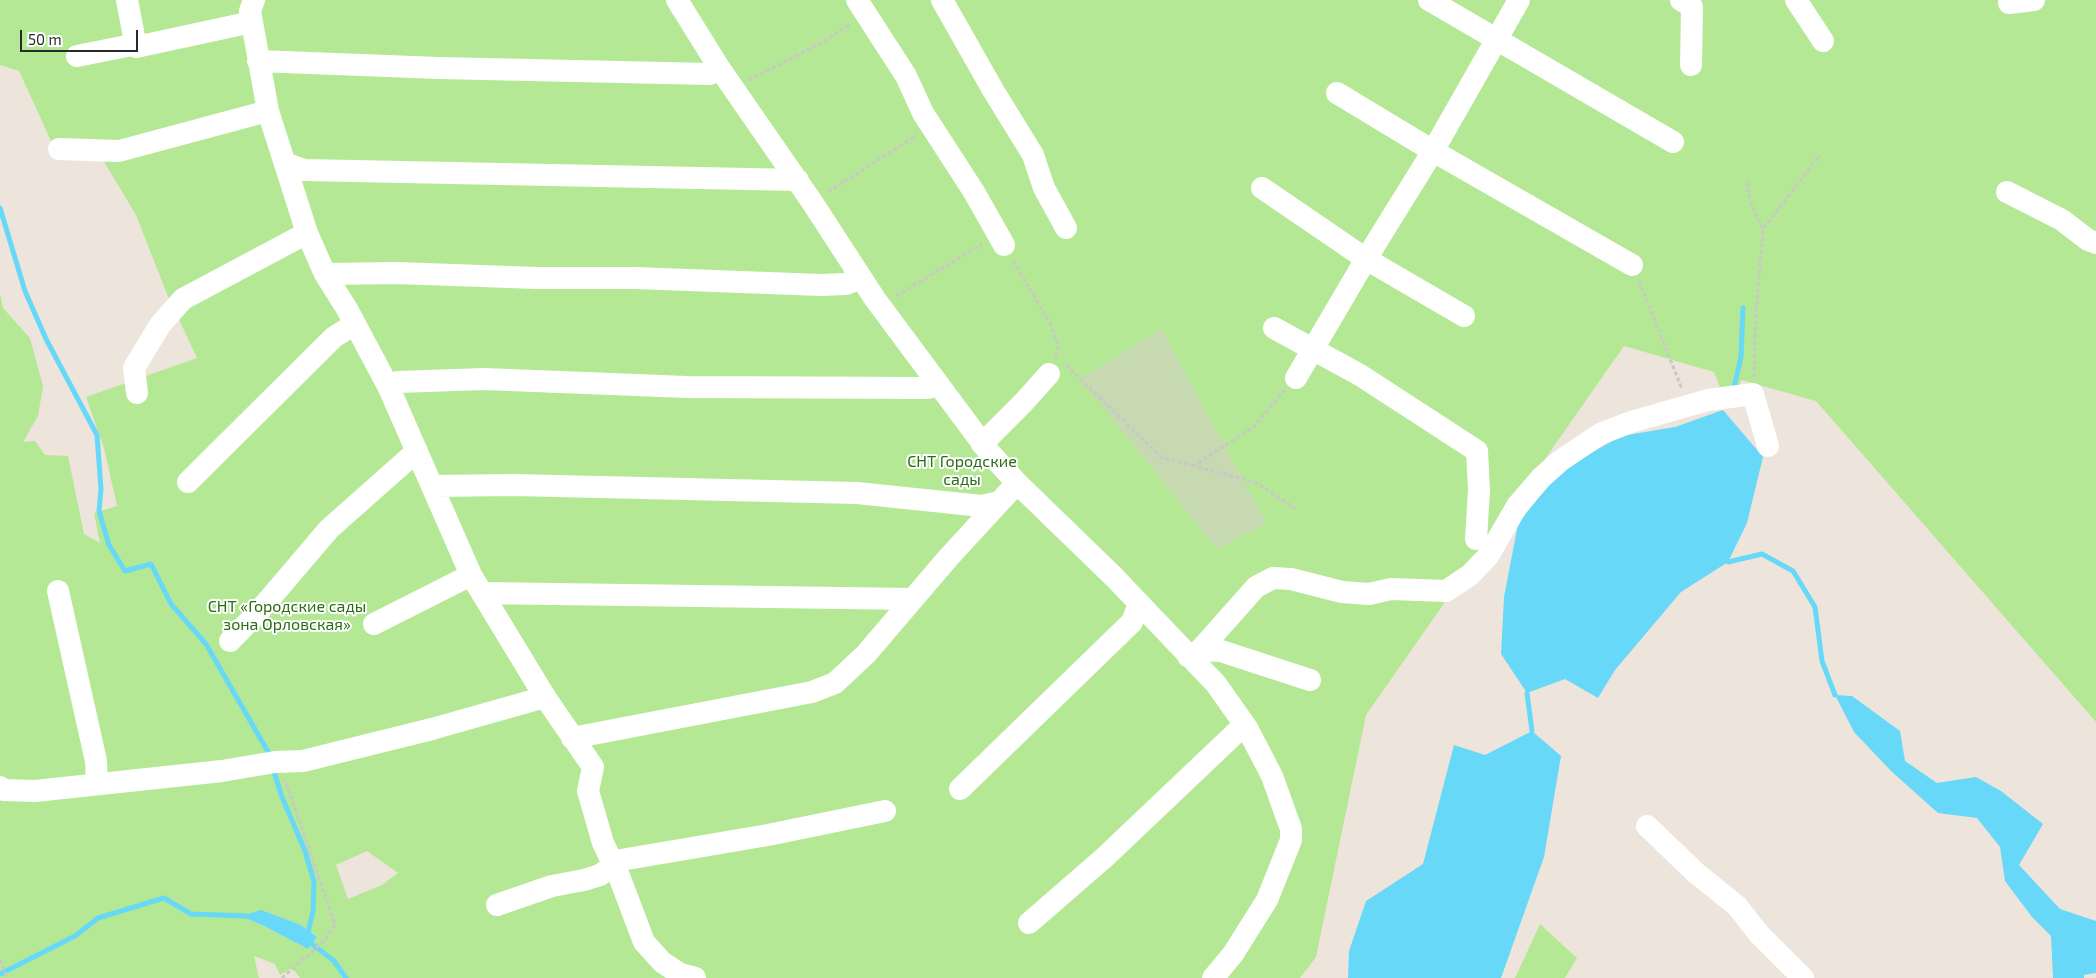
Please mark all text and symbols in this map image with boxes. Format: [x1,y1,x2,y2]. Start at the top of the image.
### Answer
scale bar [22,20,140,52]
text: 50 m [28,30,62,48]
park label: СНТ Городские сады [907,452,1017,490]
park label: СНТ «Городские сады зона Орловская» [208,597,366,635]

